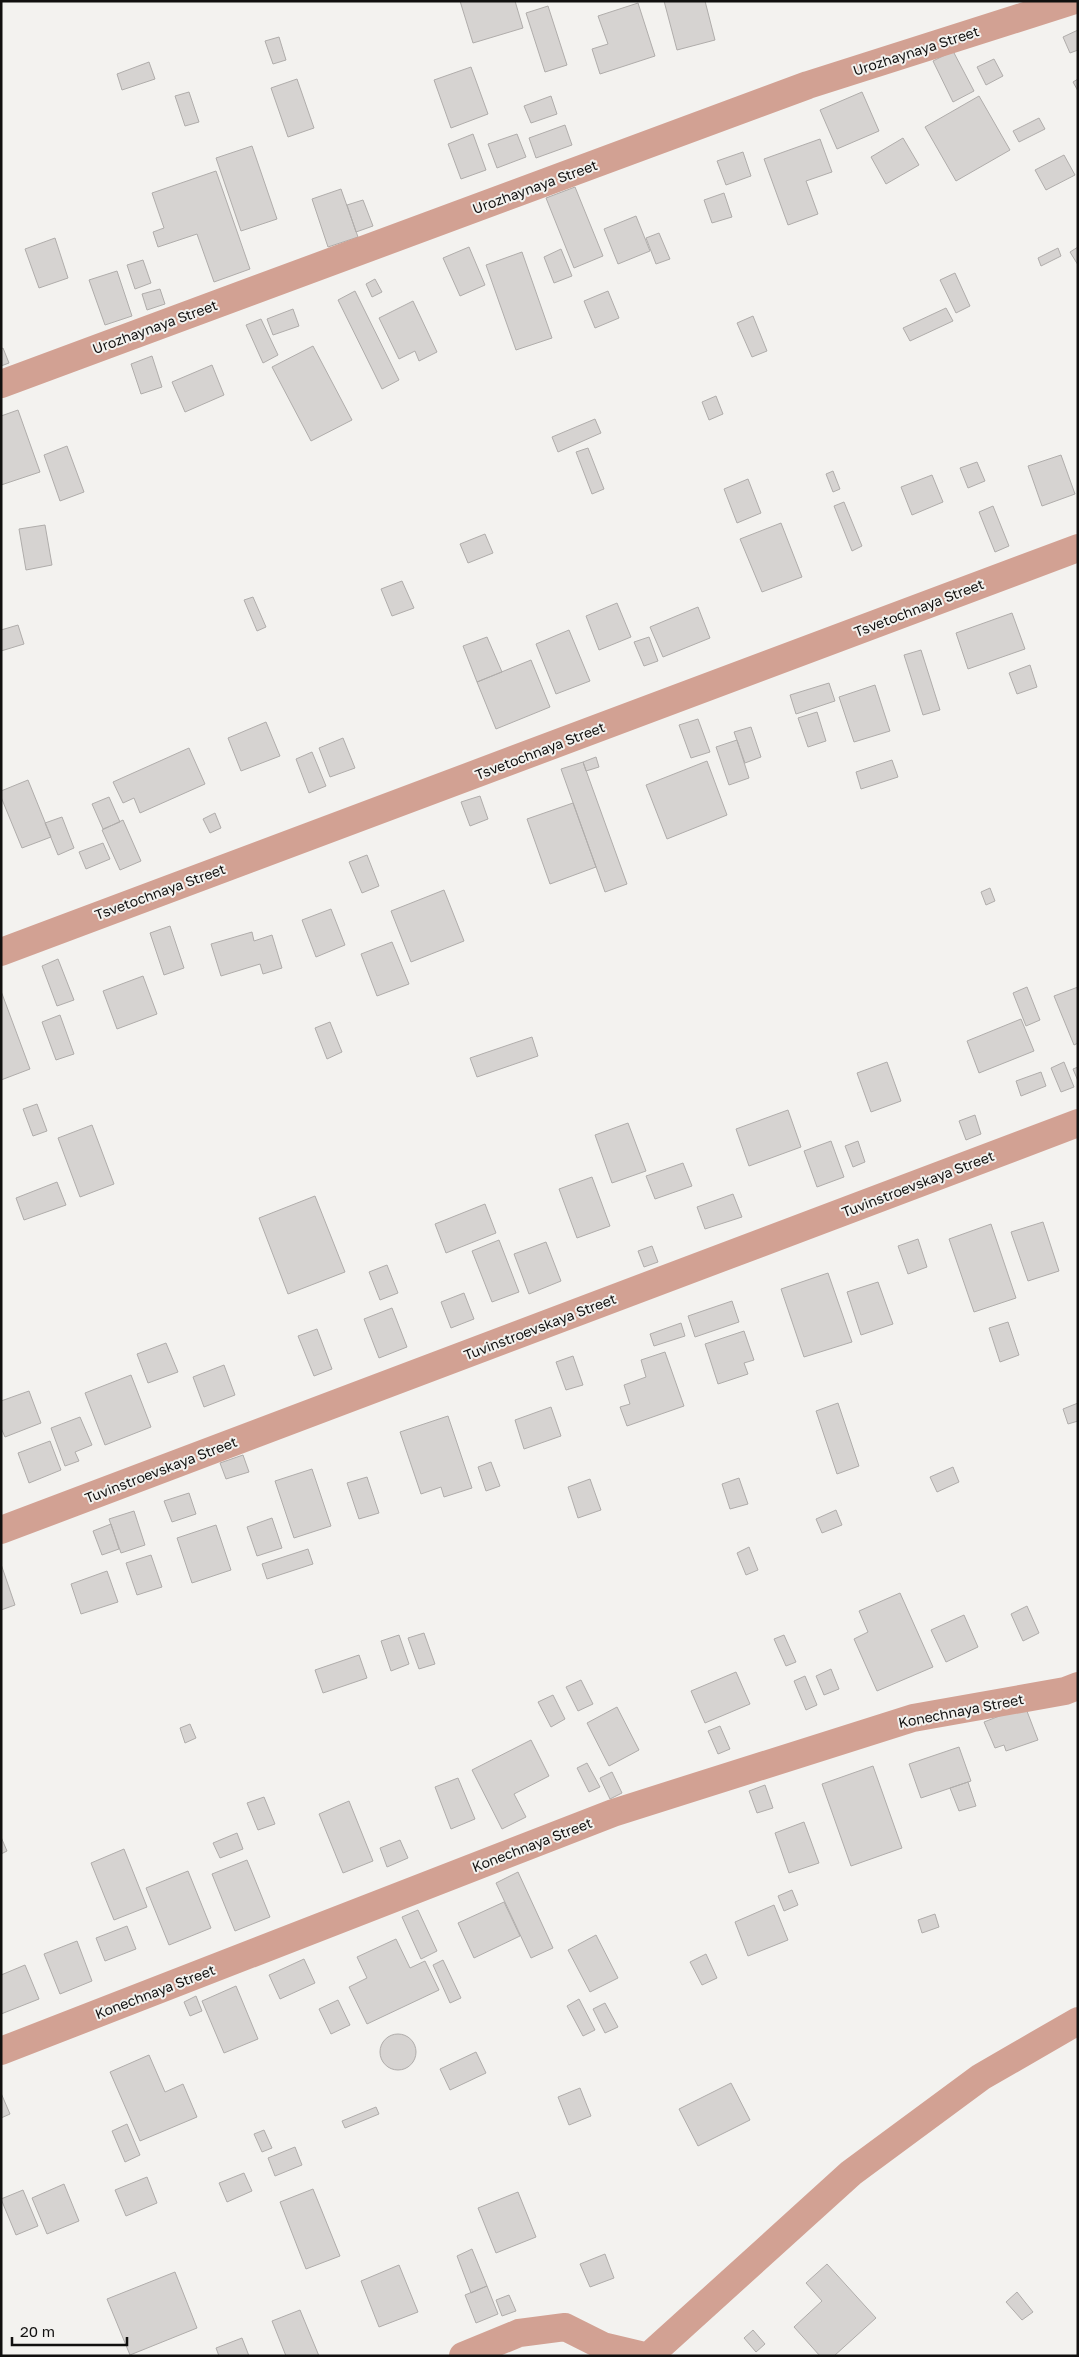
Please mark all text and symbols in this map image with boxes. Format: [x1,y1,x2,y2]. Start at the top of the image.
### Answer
street label: Urozhaynaya Street [851,22,981,79]
street label: Urozhaynaya Street [470,156,600,217]
street label: Urozhaynaya Street [90,296,220,357]
street label: Tsvetochnaya Street [851,575,986,640]
street label: Tsvetochnaya Street [472,718,607,783]
street label: Tsvetochnaya Street [92,860,227,923]
street label: Tuvinstroevskaya Street [839,1147,996,1220]
street label: Tuvinstroevskaya Street [461,1290,618,1363]
street label: Tuvinstroevskaya Street [82,1433,239,1506]
street label: Konechnaya Street [897,1690,1025,1731]
street label: Konechnaya Street [469,1814,594,1875]
street label: Konechnaya Street [92,1961,217,2022]
scale bar [12,2314,128,2346]
text: 20 m [20,2322,55,2340]

